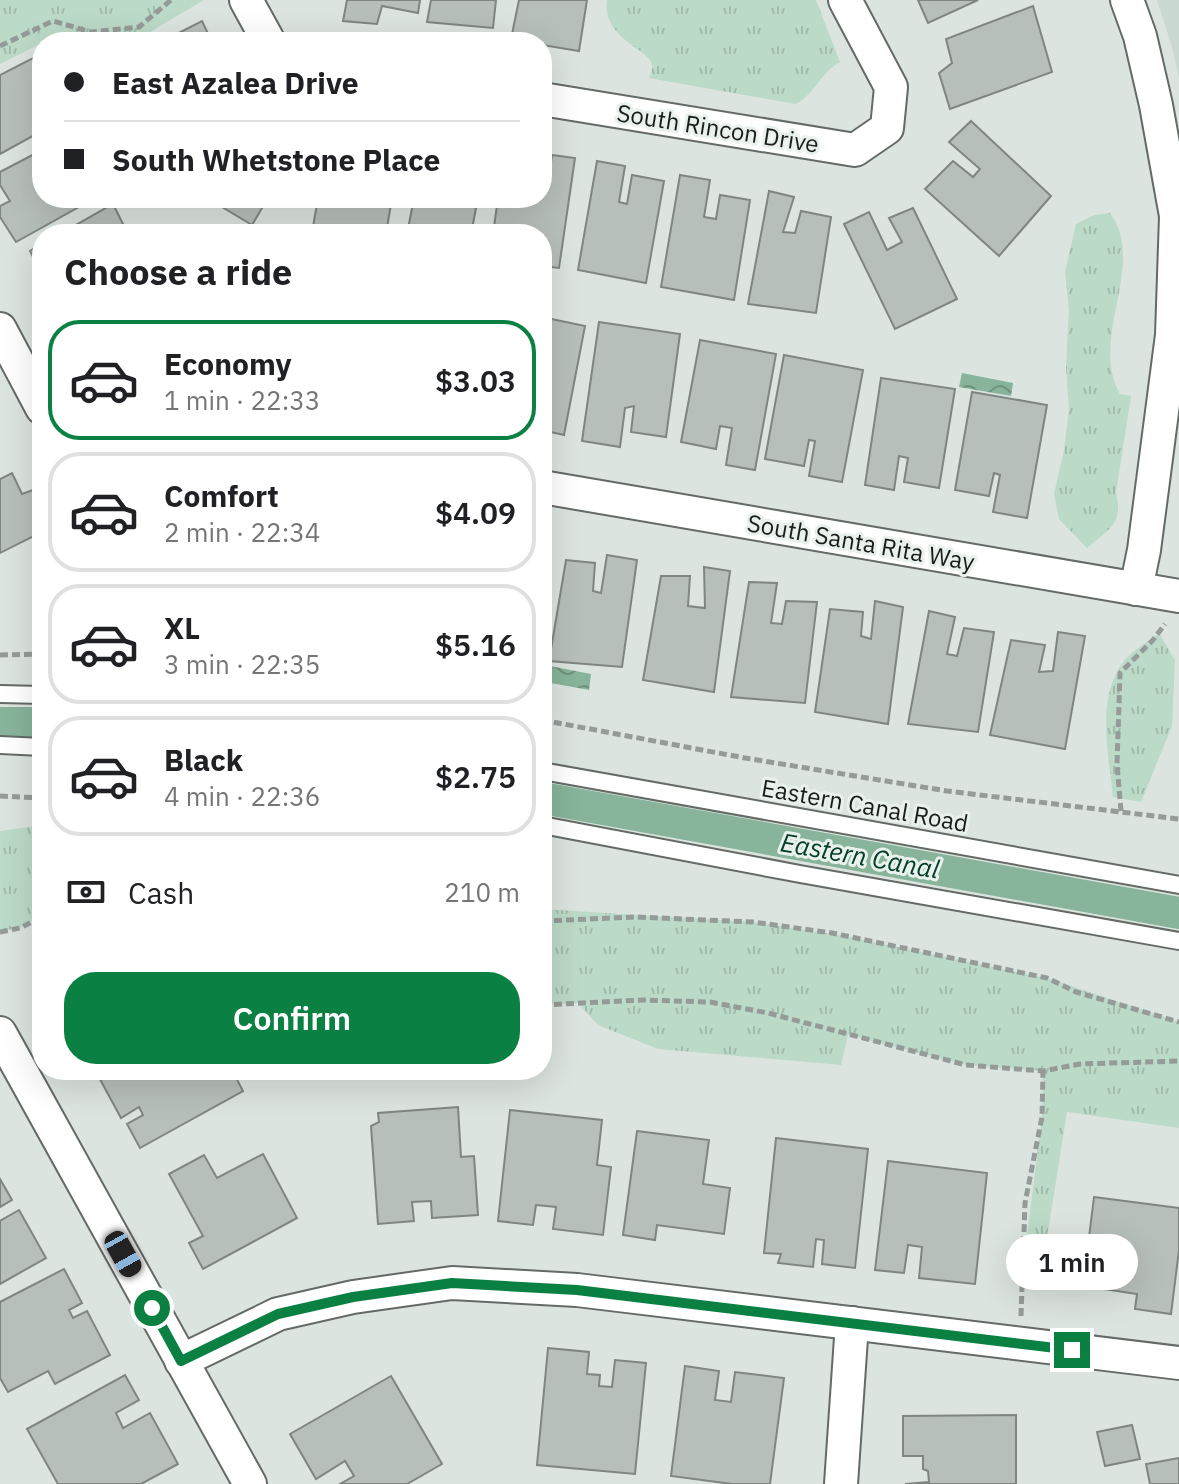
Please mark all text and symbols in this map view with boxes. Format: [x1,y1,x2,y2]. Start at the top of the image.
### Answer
text: East Azalea Drive [112,63,359,102]
street label: South Rincon Drive [615,96,821,160]
text: South Whetstone Place [112,140,440,179]
text: Choose a ride [64,248,292,295]
icon: car [68,344,140,416]
text: Economy [164,344,292,383]
text: $3.03 [435,361,516,400]
text: 1 min · 22:33 [164,383,320,417]
icon: car [68,476,140,548]
text: Comfort [164,476,279,515]
text: $4.09 [435,493,516,532]
street label: South Santa Rita Way [745,506,977,578]
text: 2 min · 22:34 [164,515,320,549]
icon: car [68,608,140,680]
text: XL [164,608,200,647]
text: $5.16 [435,625,516,664]
text: 3 min · 22:35 [164,647,320,681]
icon: car [68,740,140,812]
text: Black [164,740,243,779]
text: $2.75 [435,757,516,796]
street label: Eastern Canal Road [759,771,971,839]
text: 4 min · 22:36 [164,779,320,813]
water label: Eastern Canal [778,824,942,886]
icon: cash [64,870,108,914]
text: Cash [128,873,194,912]
text: 210 m [444,875,520,909]
button: Confirm [64,972,520,1064]
car [101,1227,145,1281]
callout: 1 min [1006,1234,1138,1290]
text: 1 min [1038,1245,1106,1279]
route start [134,1290,170,1326]
route end [1054,1332,1090,1368]

